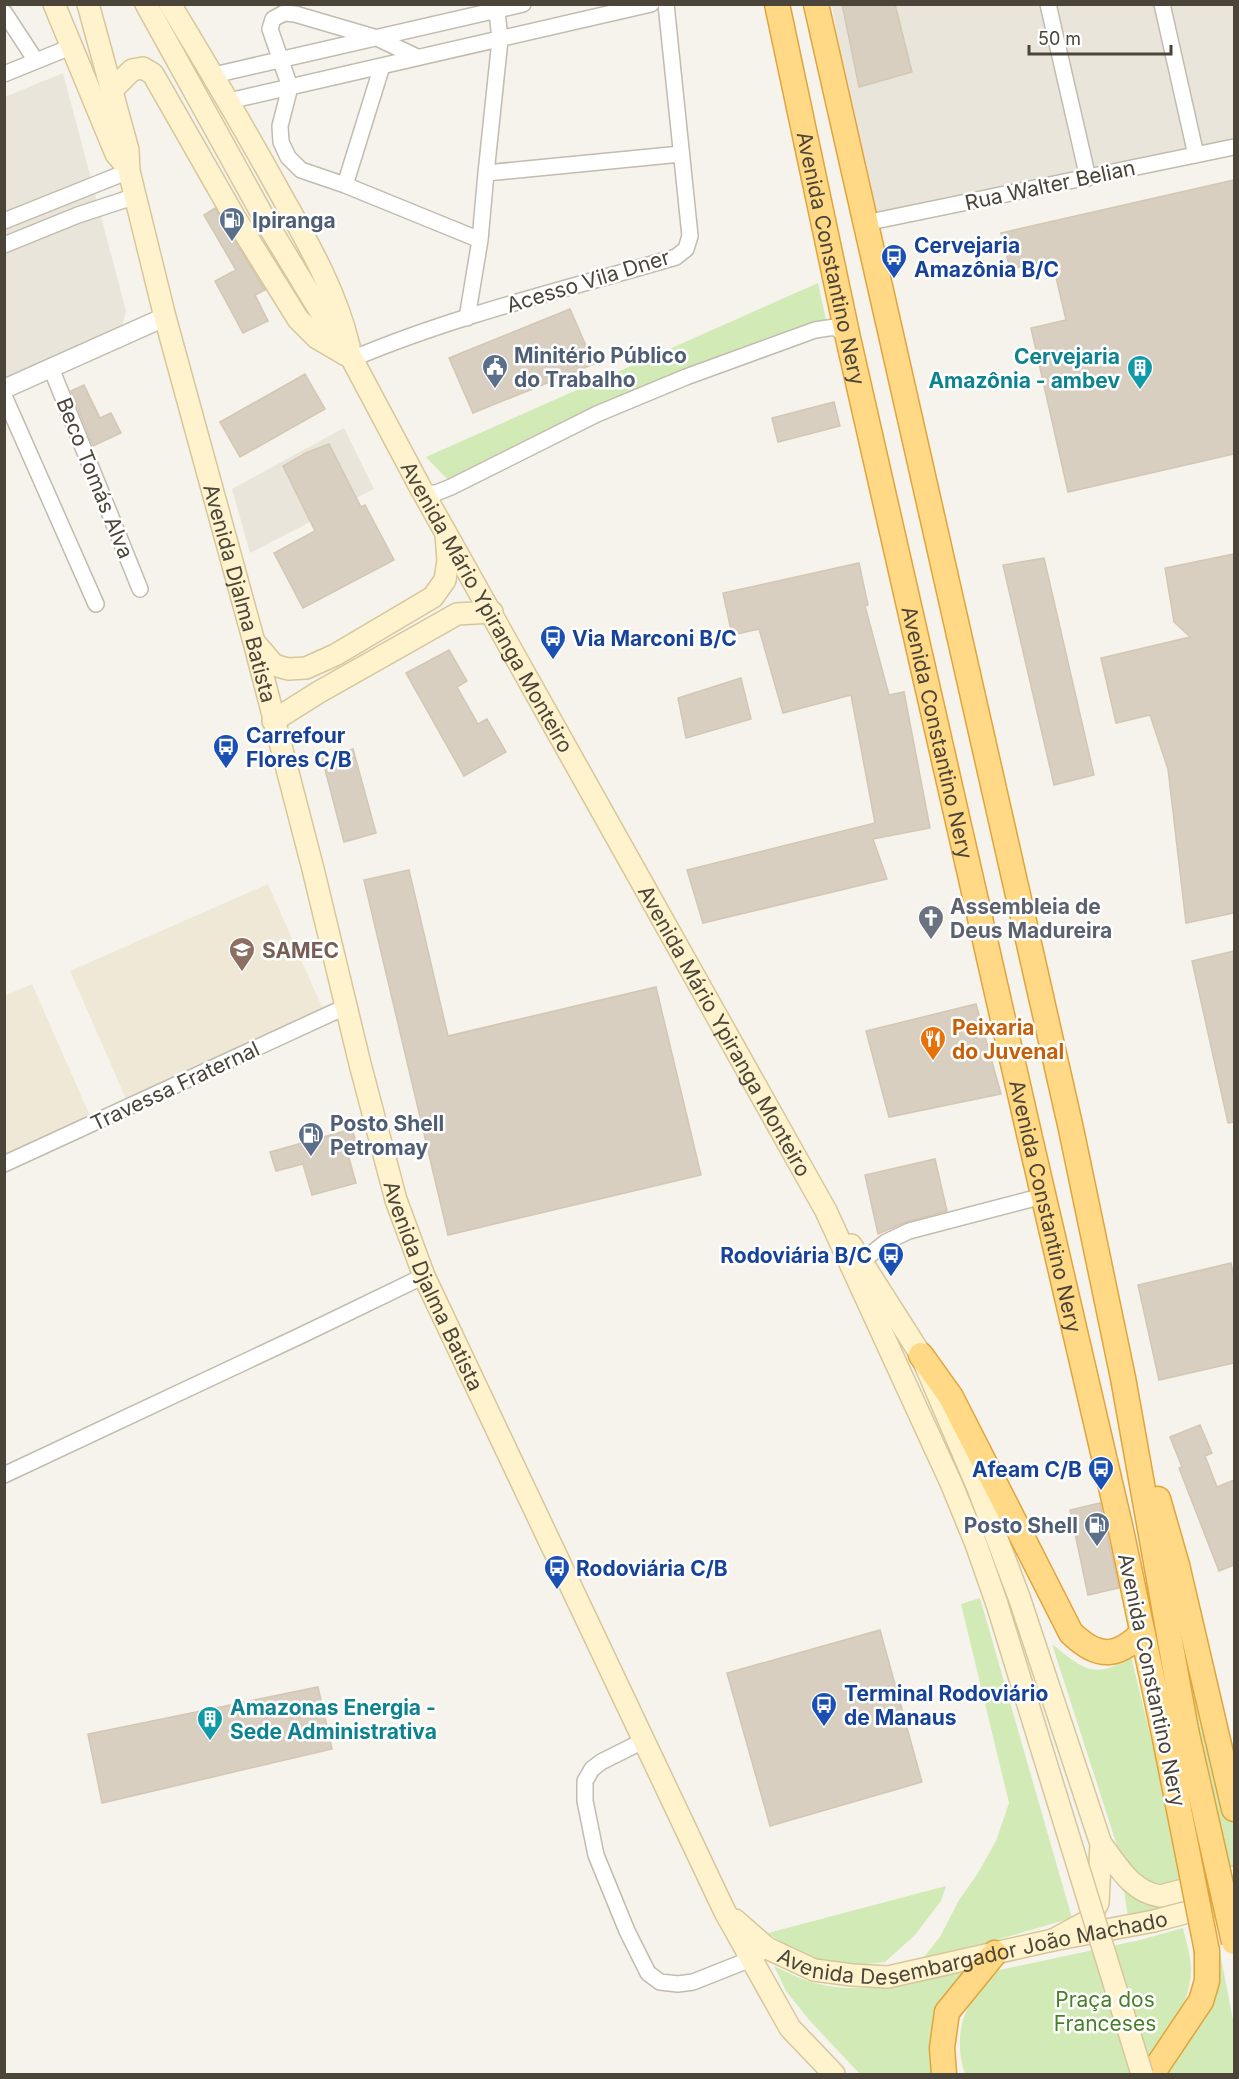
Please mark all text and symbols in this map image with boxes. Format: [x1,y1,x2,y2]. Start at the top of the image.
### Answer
scale bar [1029,18,1172,56]
text: 50 m [1038,28,1081,49]
street label: Avenida Constantino Nery [792,129,871,388]
street label: Rua Walter Belian [963,155,1137,215]
fuel station icon: Ipiranga [217,205,247,243]
place label: Ipiranga [252,208,336,233]
place label: Cervejaria Amazônia B/C [914,233,1059,282]
bus stop icon: Cervejaria Amazônia B/C [879,242,909,280]
street label: Acesso Vila Dner [503,244,673,318]
place label: Minitério Público do Trabalho [514,343,687,392]
place label: Cervejaria Amazônia - ambev [928,344,1120,393]
public building icon: Minitério Público do Trabalho [480,352,510,390]
building icon: Cervejaria Amazônia - ambev [1125,353,1155,391]
street label: Beco Tomás Alva [51,394,139,562]
street label: Avenida Mário Ypiranga Monteiro [396,457,579,757]
street label: Avenida Djalma Batista [199,481,282,705]
street label: Avenida Constantino Nery [897,604,979,861]
bus stop icon: Via Marconi B/C [538,623,568,661]
place label: Via Marconi B/C [572,626,737,651]
place label: Carrefour Flores C/B [246,723,352,772]
bus stop icon: Carrefour Flores C/B [211,732,241,770]
street label: Avenida Mário Ypiranga Monteiro [633,881,816,1181]
place label: Assembleia de Deus Madureira [950,894,1112,943]
church icon: Assembleia de Deus Madureira [916,903,946,941]
school or university icon: SAMEC [227,935,257,973]
place label: SAMEC [262,938,339,963]
place label: Peixaria do Juvenal [952,1015,1064,1064]
restaurant icon: Peixaria do Juvenal [918,1024,948,1062]
street label: Travessa Fraternal [87,1036,263,1136]
street label: Avenida Constantino Nery [1005,1078,1087,1335]
place label: Posto Shell Petromay [330,1111,444,1160]
fuel station icon: Posto Shell Petromay [296,1120,326,1158]
street label: Avenida Djalma Batista [379,1178,489,1394]
bus stop icon: Rodoviária B/C [876,1240,906,1278]
place label: Rodoviária B/C [720,1243,872,1268]
bus stop icon: Afeam C/B [1086,1454,1116,1492]
place label: Afeam C/B [972,1457,1082,1482]
fuel station icon: Posto Shell [1082,1510,1112,1548]
place label: Posto Shell [964,1513,1078,1538]
street label: Avenida Constantino Nery [1113,1551,1191,1809]
bus stop icon: Rodoviária C/B [542,1553,572,1591]
place label: Rodoviária C/B [576,1556,728,1581]
place label: Terminal Rodoviário de Manaus [844,1681,1048,1730]
bus stop icon: Terminal Rodoviário de Manaus [809,1690,839,1728]
place label: Amazonas Energia - Sede Administrativa [230,1695,437,1744]
building icon: Amazonas Energia - Sede Administrativa [195,1704,225,1742]
street label: Avenida Desembargador João Machado [774,1906,1170,1989]
park label: Praça dos Franceses [1054,1987,1156,2036]

